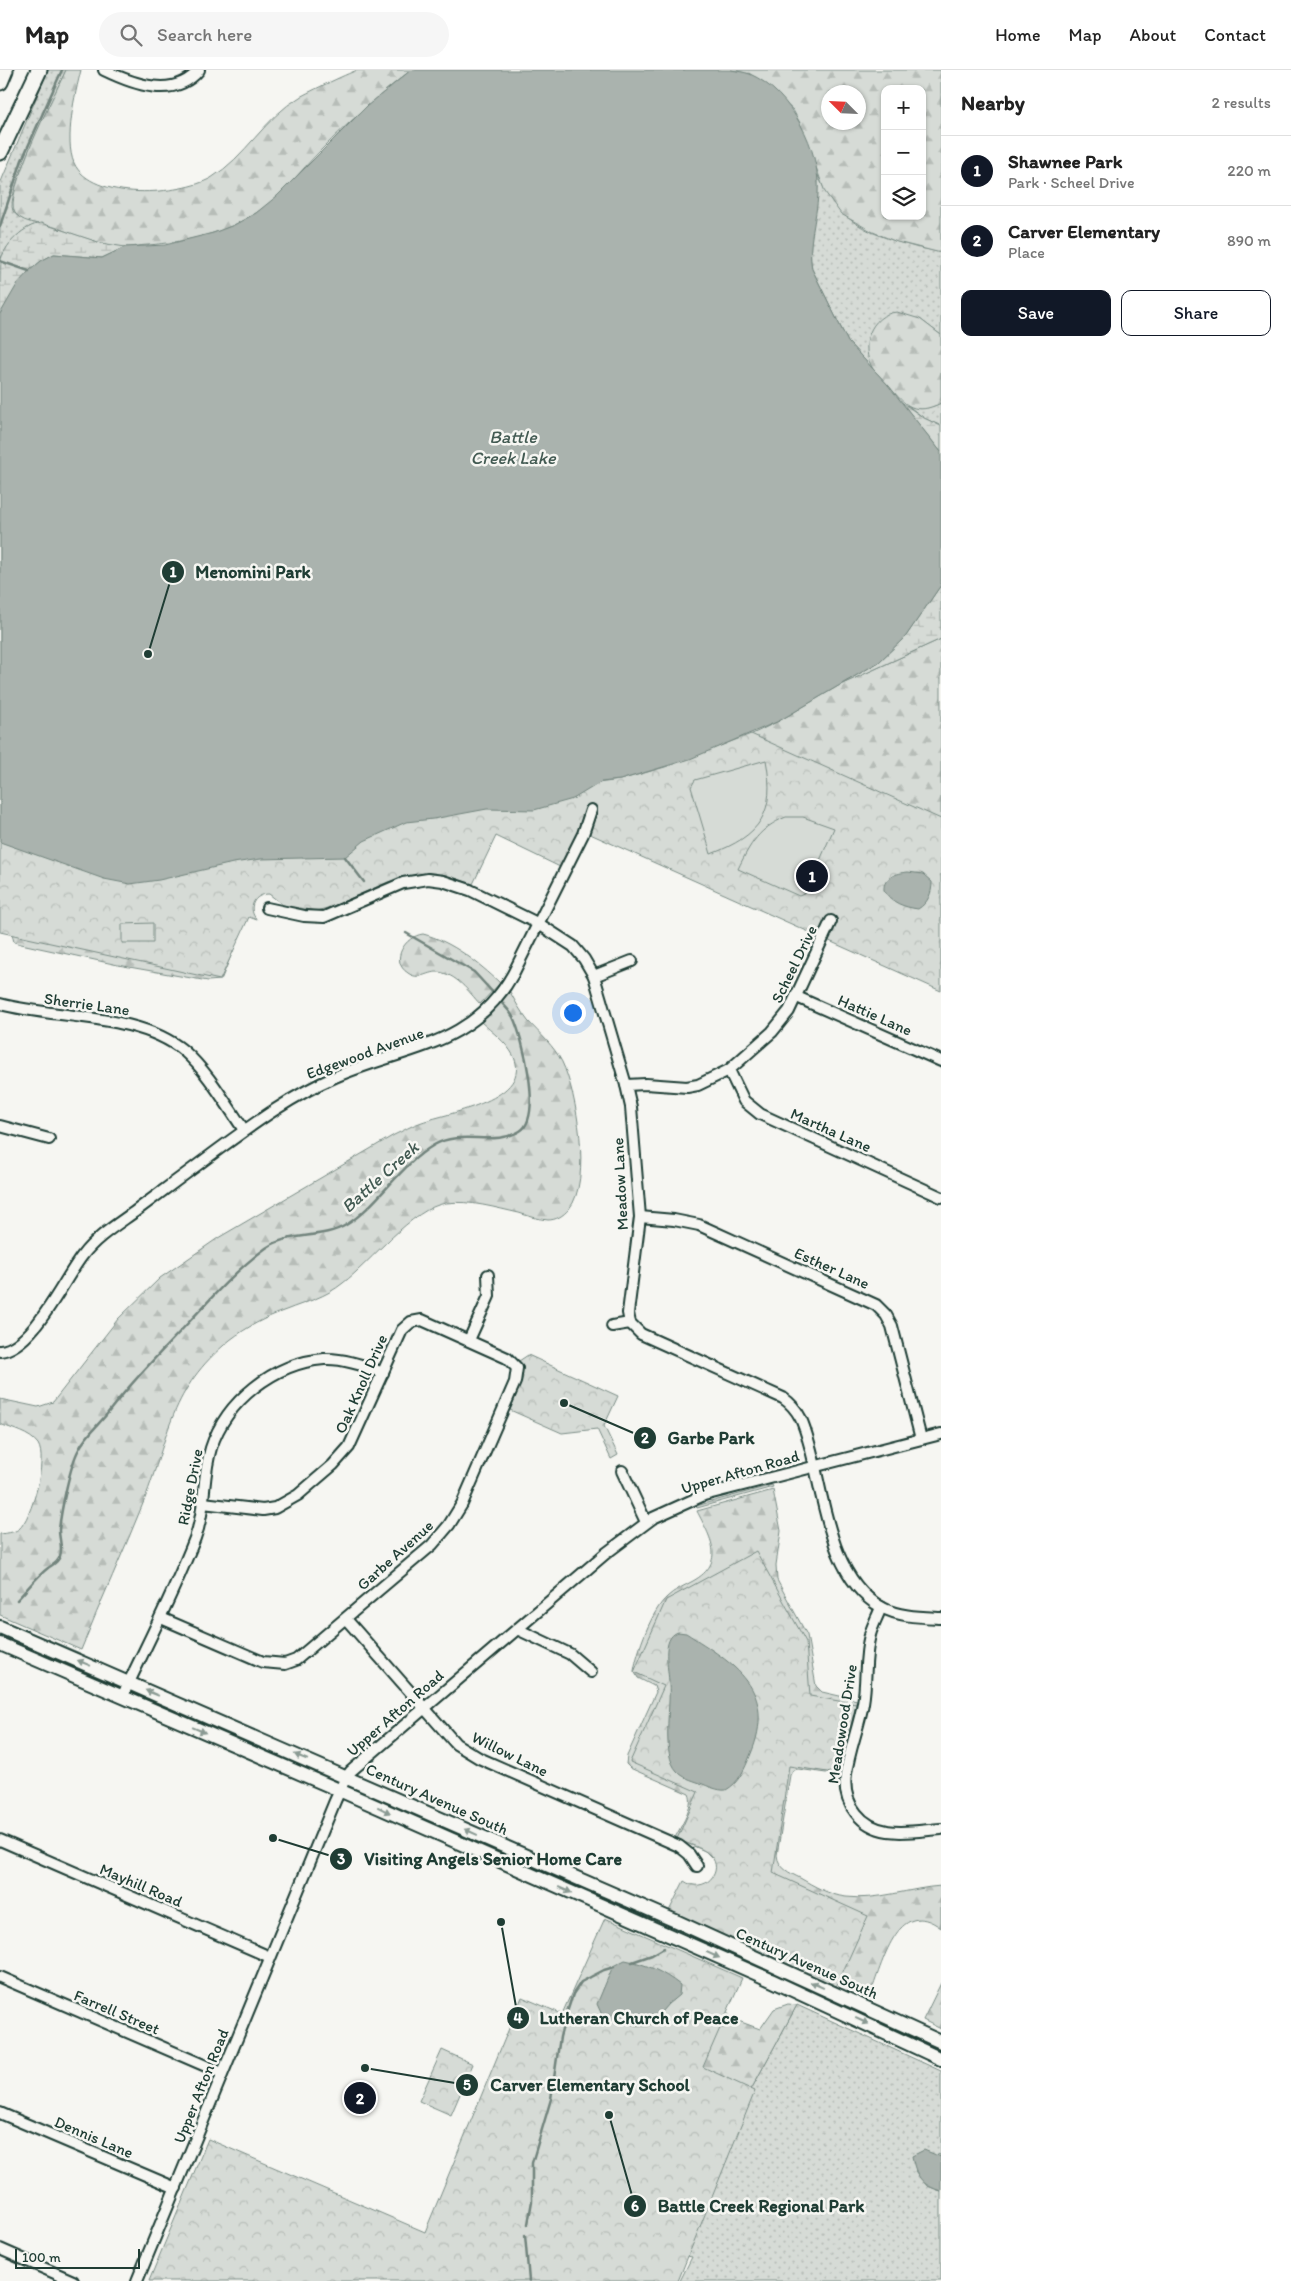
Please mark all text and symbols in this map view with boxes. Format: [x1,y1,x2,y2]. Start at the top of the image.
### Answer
search box [99,12,449,57]
text: Map [25,20,69,49]
icon: search [117,21,145,49]
text: Search here [157,23,252,46]
text: Home [995,24,1041,46]
text: Map [1069,24,1102,46]
text: About [1130,24,1176,46]
text: Contact [1204,24,1266,46]
north arrow [821,85,866,130]
map controls [881,85,926,220]
button: + [881,85,926,130]
text: Nearby [961,90,1025,115]
text: 2 results [1211,93,1271,112]
button: − [881,130,926,175]
text: Shawnee Park [1008,150,1122,173]
text: 1 [973,161,981,180]
text: 220 m [1227,161,1271,180]
text: Park · Scheel Drive [1008,173,1135,192]
button: layers [881,175,926,220]
text: Carver Elementary [1008,220,1160,243]
text: 2 [973,231,981,250]
text: 890 m [1227,231,1271,250]
text: Place [1008,243,1045,262]
button: Save [961,290,1111,336]
button: Share [1121,290,1271,336]
water label: Battle Creek Lake [470,426,557,469]
callout: Menomini Park [160,555,321,588]
text: Menomini Park [195,561,312,583]
text: 1 [170,563,177,581]
pin: 1 [796,857,828,895]
street label: Scheel Drive [767,922,821,1006]
street label: Sherrie Lane [43,989,131,1019]
street label: Hattie Lane [835,990,915,1040]
your location [560,1000,586,1026]
street label: Edgewood Avenue [304,1023,427,1083]
street label: Martha Lane [788,1104,874,1156]
water label: Battle Creek [337,1135,424,1217]
street label: Meadow Lane [608,1137,632,1231]
street label: Esther Lane [791,1243,873,1293]
street label: Oak Knoll Drive [331,1332,391,1436]
callout: Garbe Park [633,1422,764,1455]
text: Garbe Park [668,1427,755,1449]
text: 2 [641,1429,649,1447]
street label: Upper Afton Road [679,1446,802,1498]
street label: Ridge Drive [173,1447,207,1527]
street label: Garbe Avenue [353,1516,437,1594]
one-way arrow [77,1659,91,1667]
street label: Meadowood Drive [823,1663,861,1785]
street label: Upper Afton Road [343,1666,448,1760]
one-way arrow [145,1688,159,1696]
one-way arrow [192,1726,206,1734]
street label: Willow Lane [469,1727,551,1781]
one-way arrow [294,1753,308,1761]
street label: Century Avenue South [363,1759,511,1839]
one-way arrow [377,1806,391,1814]
one-way arrow [464,1827,478,1835]
callout: Visiting Angels Senior Home Care [329,1842,632,1875]
text: Visiting Angels Senior Home Care [364,1848,622,1870]
text: 3 [337,1850,345,1868]
street label: Mayhill Road [97,1859,186,1911]
one-way arrow [558,1886,572,1894]
street label: Century Avenue South [733,1923,881,2003]
one-way arrow [706,1951,720,1959]
one-way arrow [810,1980,824,1988]
street label: Farrell Street [71,1985,163,2039]
callout: Lutheran Church of Peace [505,2002,749,2035]
text: Lutheran Church of Peace [539,2007,739,2029]
text: 4 [513,2009,523,2027]
one-way arrow [855,2018,869,2026]
street label: Upper Afton Road [169,2025,233,2146]
callout: Carver Elementary School [455,2069,699,2102]
text: Carver Elementary School [490,2074,691,2096]
text: 5 [463,2076,471,2094]
pin: 2 [344,2079,376,2117]
street label: Dennis Lane [52,2112,136,2162]
callout: Battle Creek Regional Park [623,2190,874,2223]
text: Battle Creek Regional Park [658,2195,865,2217]
text: 6 [631,2197,639,2215]
scale bar [15,2246,140,2269]
text: 100 m [22,2249,61,2266]

